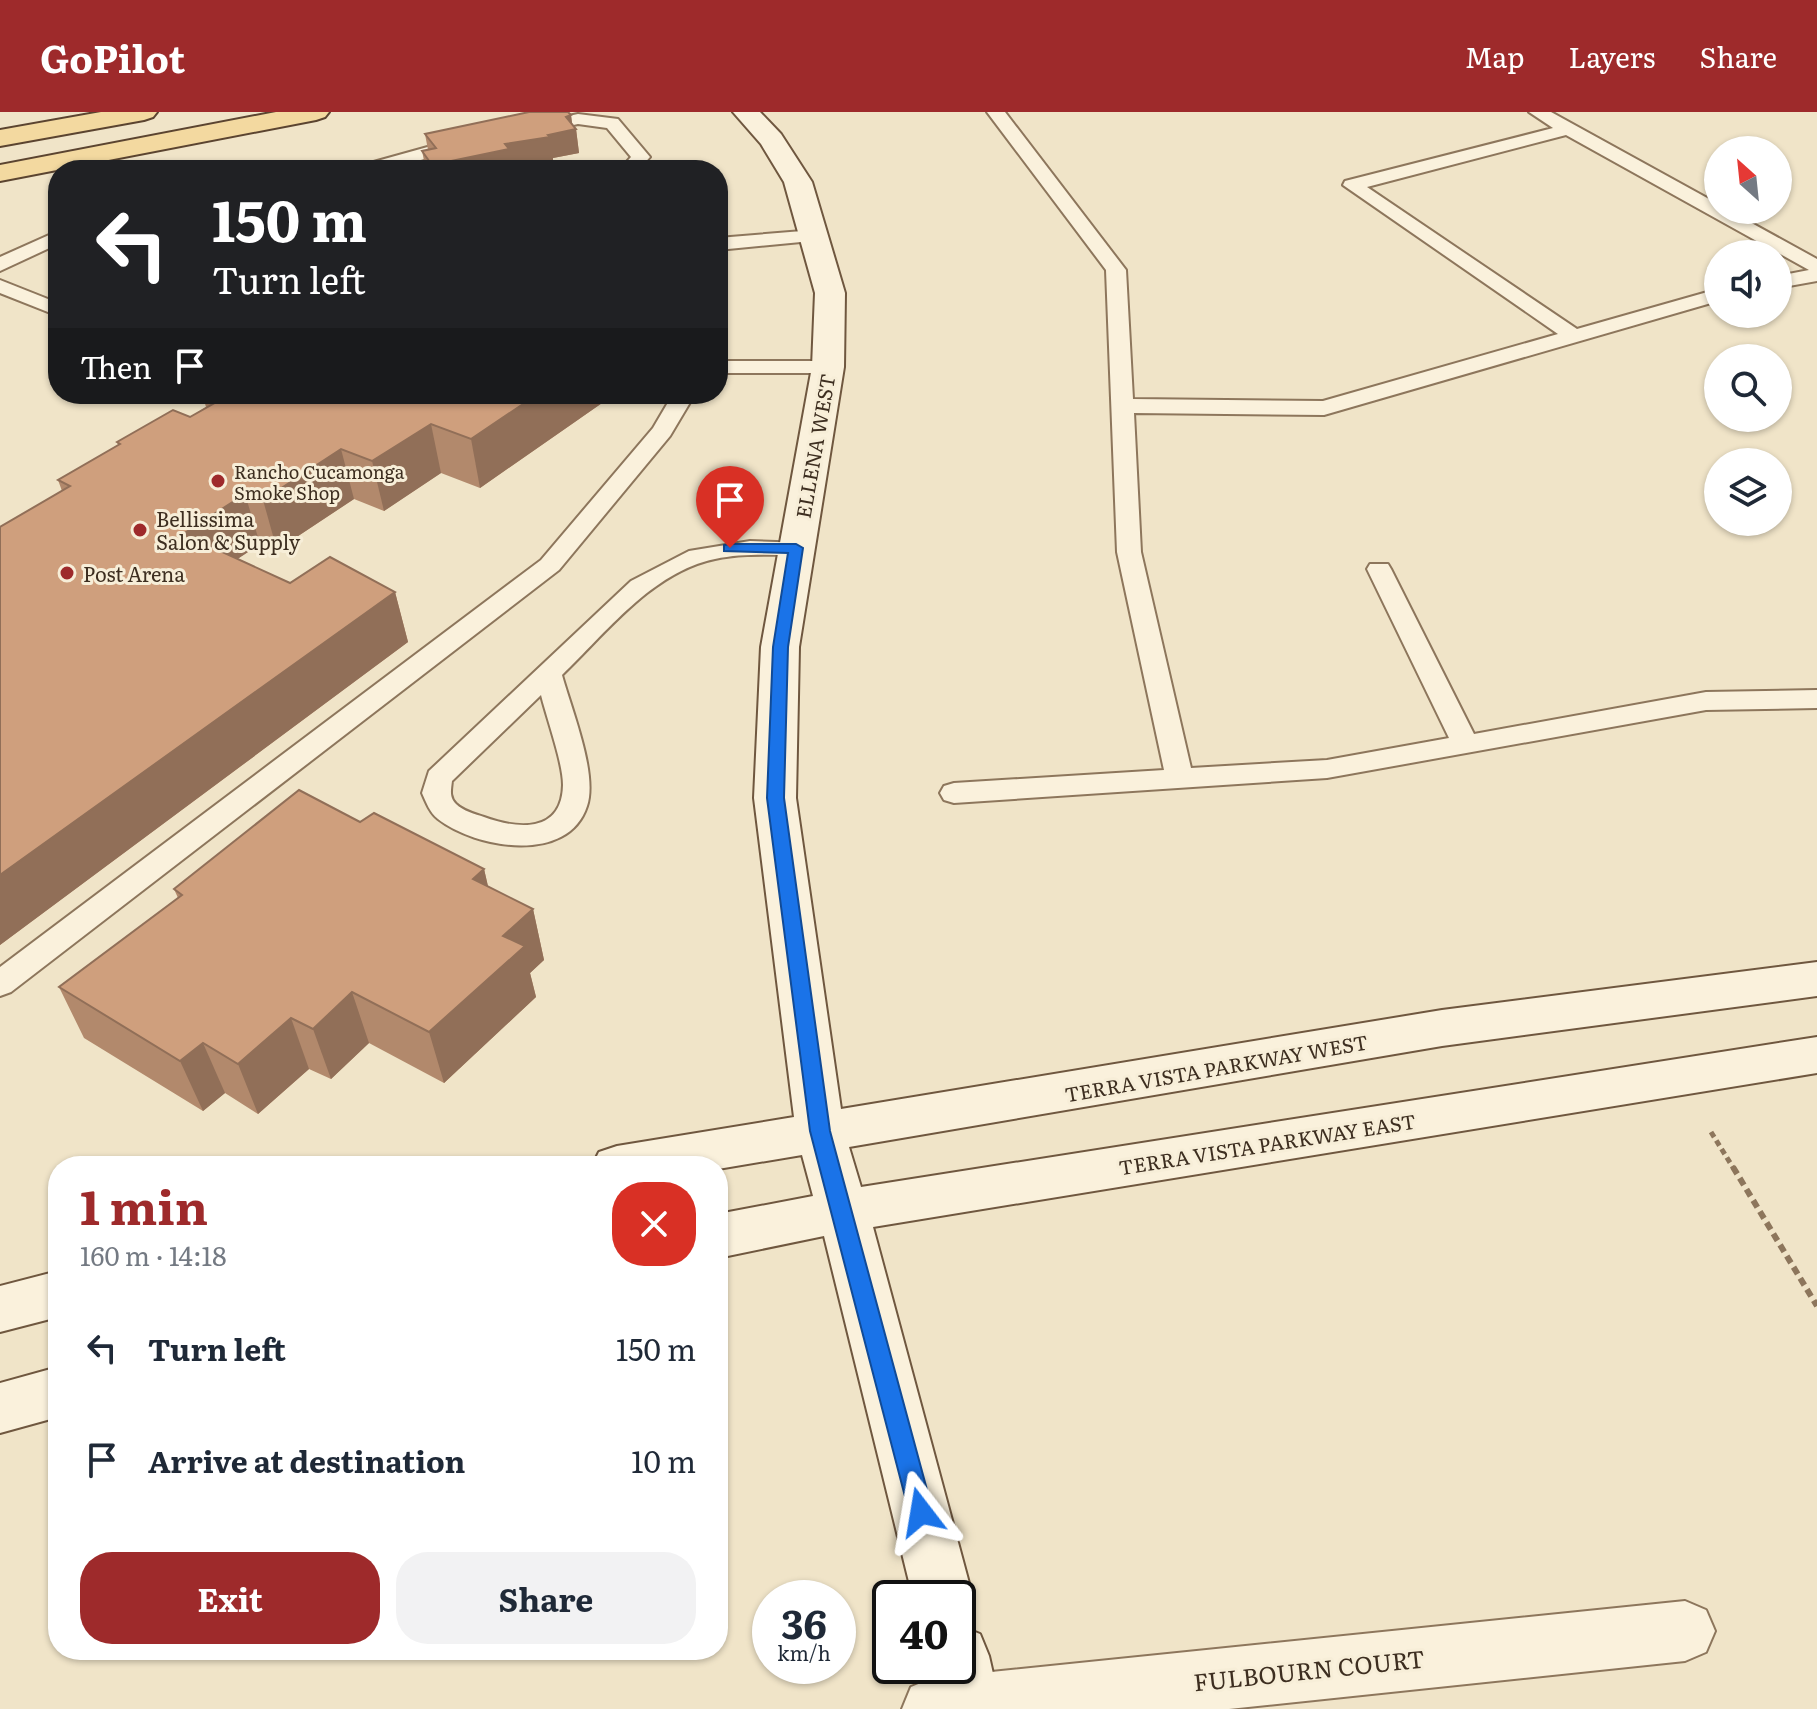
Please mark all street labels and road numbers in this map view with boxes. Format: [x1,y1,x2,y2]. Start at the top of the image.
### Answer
street label: ELLENA WEST [787,371,841,521]
street label: TERRA VISTA PARKWAY WEST [1062,1026,1370,1108]
street label: TERRA VISTA PARKWAY EAST [1116,1105,1418,1181]
street label: FULBOURN COURT [1192,1639,1426,1699]

